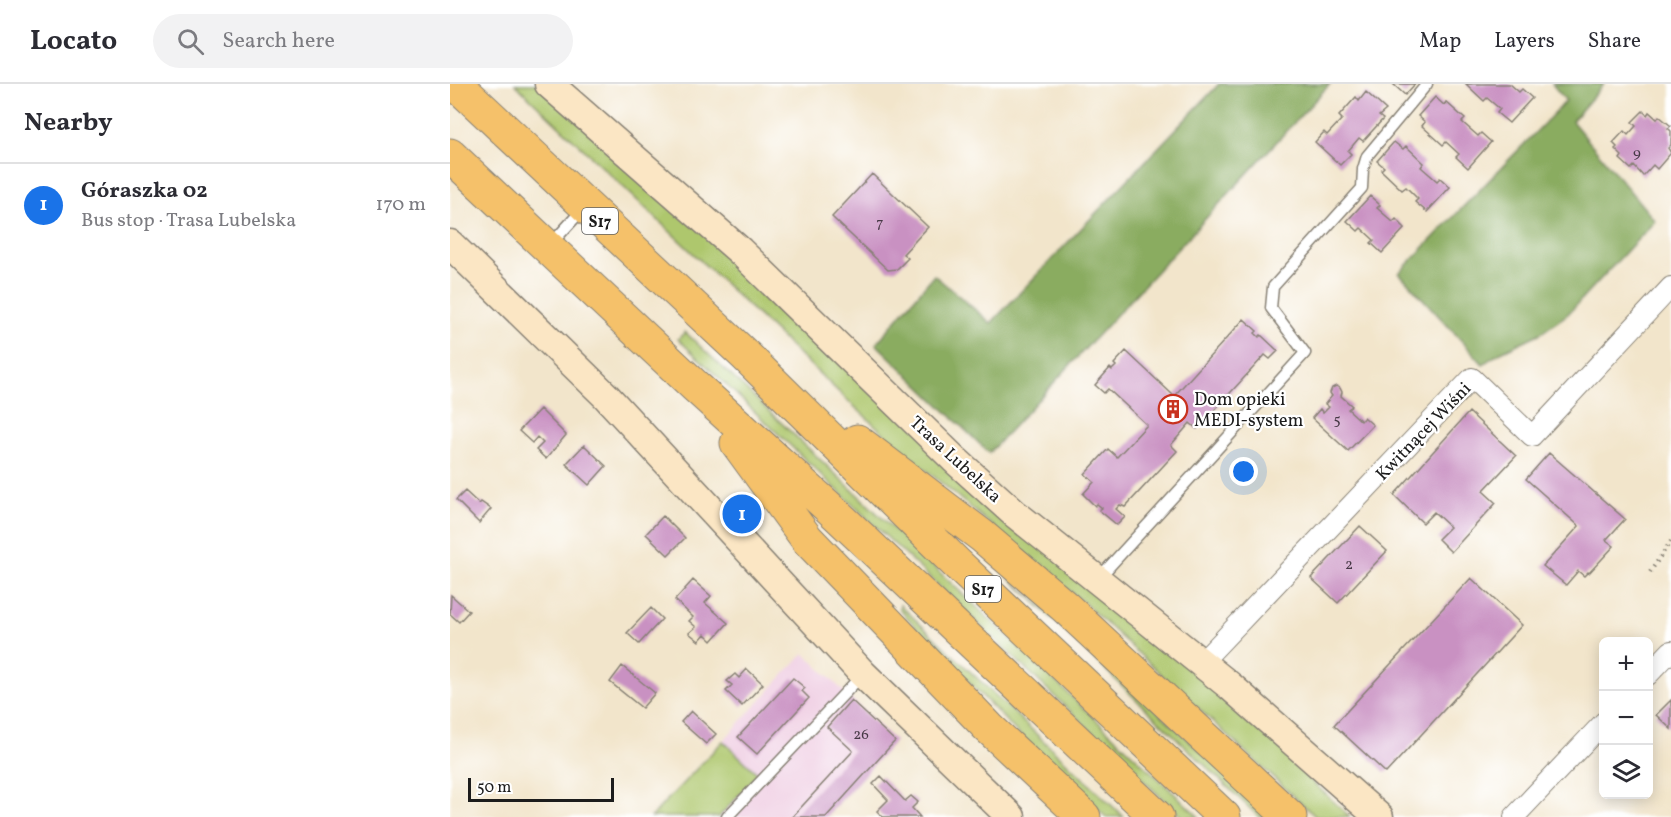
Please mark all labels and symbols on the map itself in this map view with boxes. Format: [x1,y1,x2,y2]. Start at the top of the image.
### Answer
house number: 9 [1633,143,1641,164]
road number: S17 [582,208,618,234]
house number: 7 [876,213,884,234]
street label: Kwitnącej Wiśni [1371,377,1477,487]
place label: Dom opieki MEDI-system [1194,388,1304,434]
building icon: Dom opieki MEDI-system [1157,393,1189,425]
house number: 5 [1333,410,1341,431]
street label: Trasa Lubelska [904,411,1006,509]
your location [1229,457,1258,486]
pin: 1 [722,492,762,536]
house number: 2 [1345,555,1353,576]
road number: S17 [965,576,1001,602]
house number: 26 [853,725,869,746]
scale bar [468,775,614,802]

